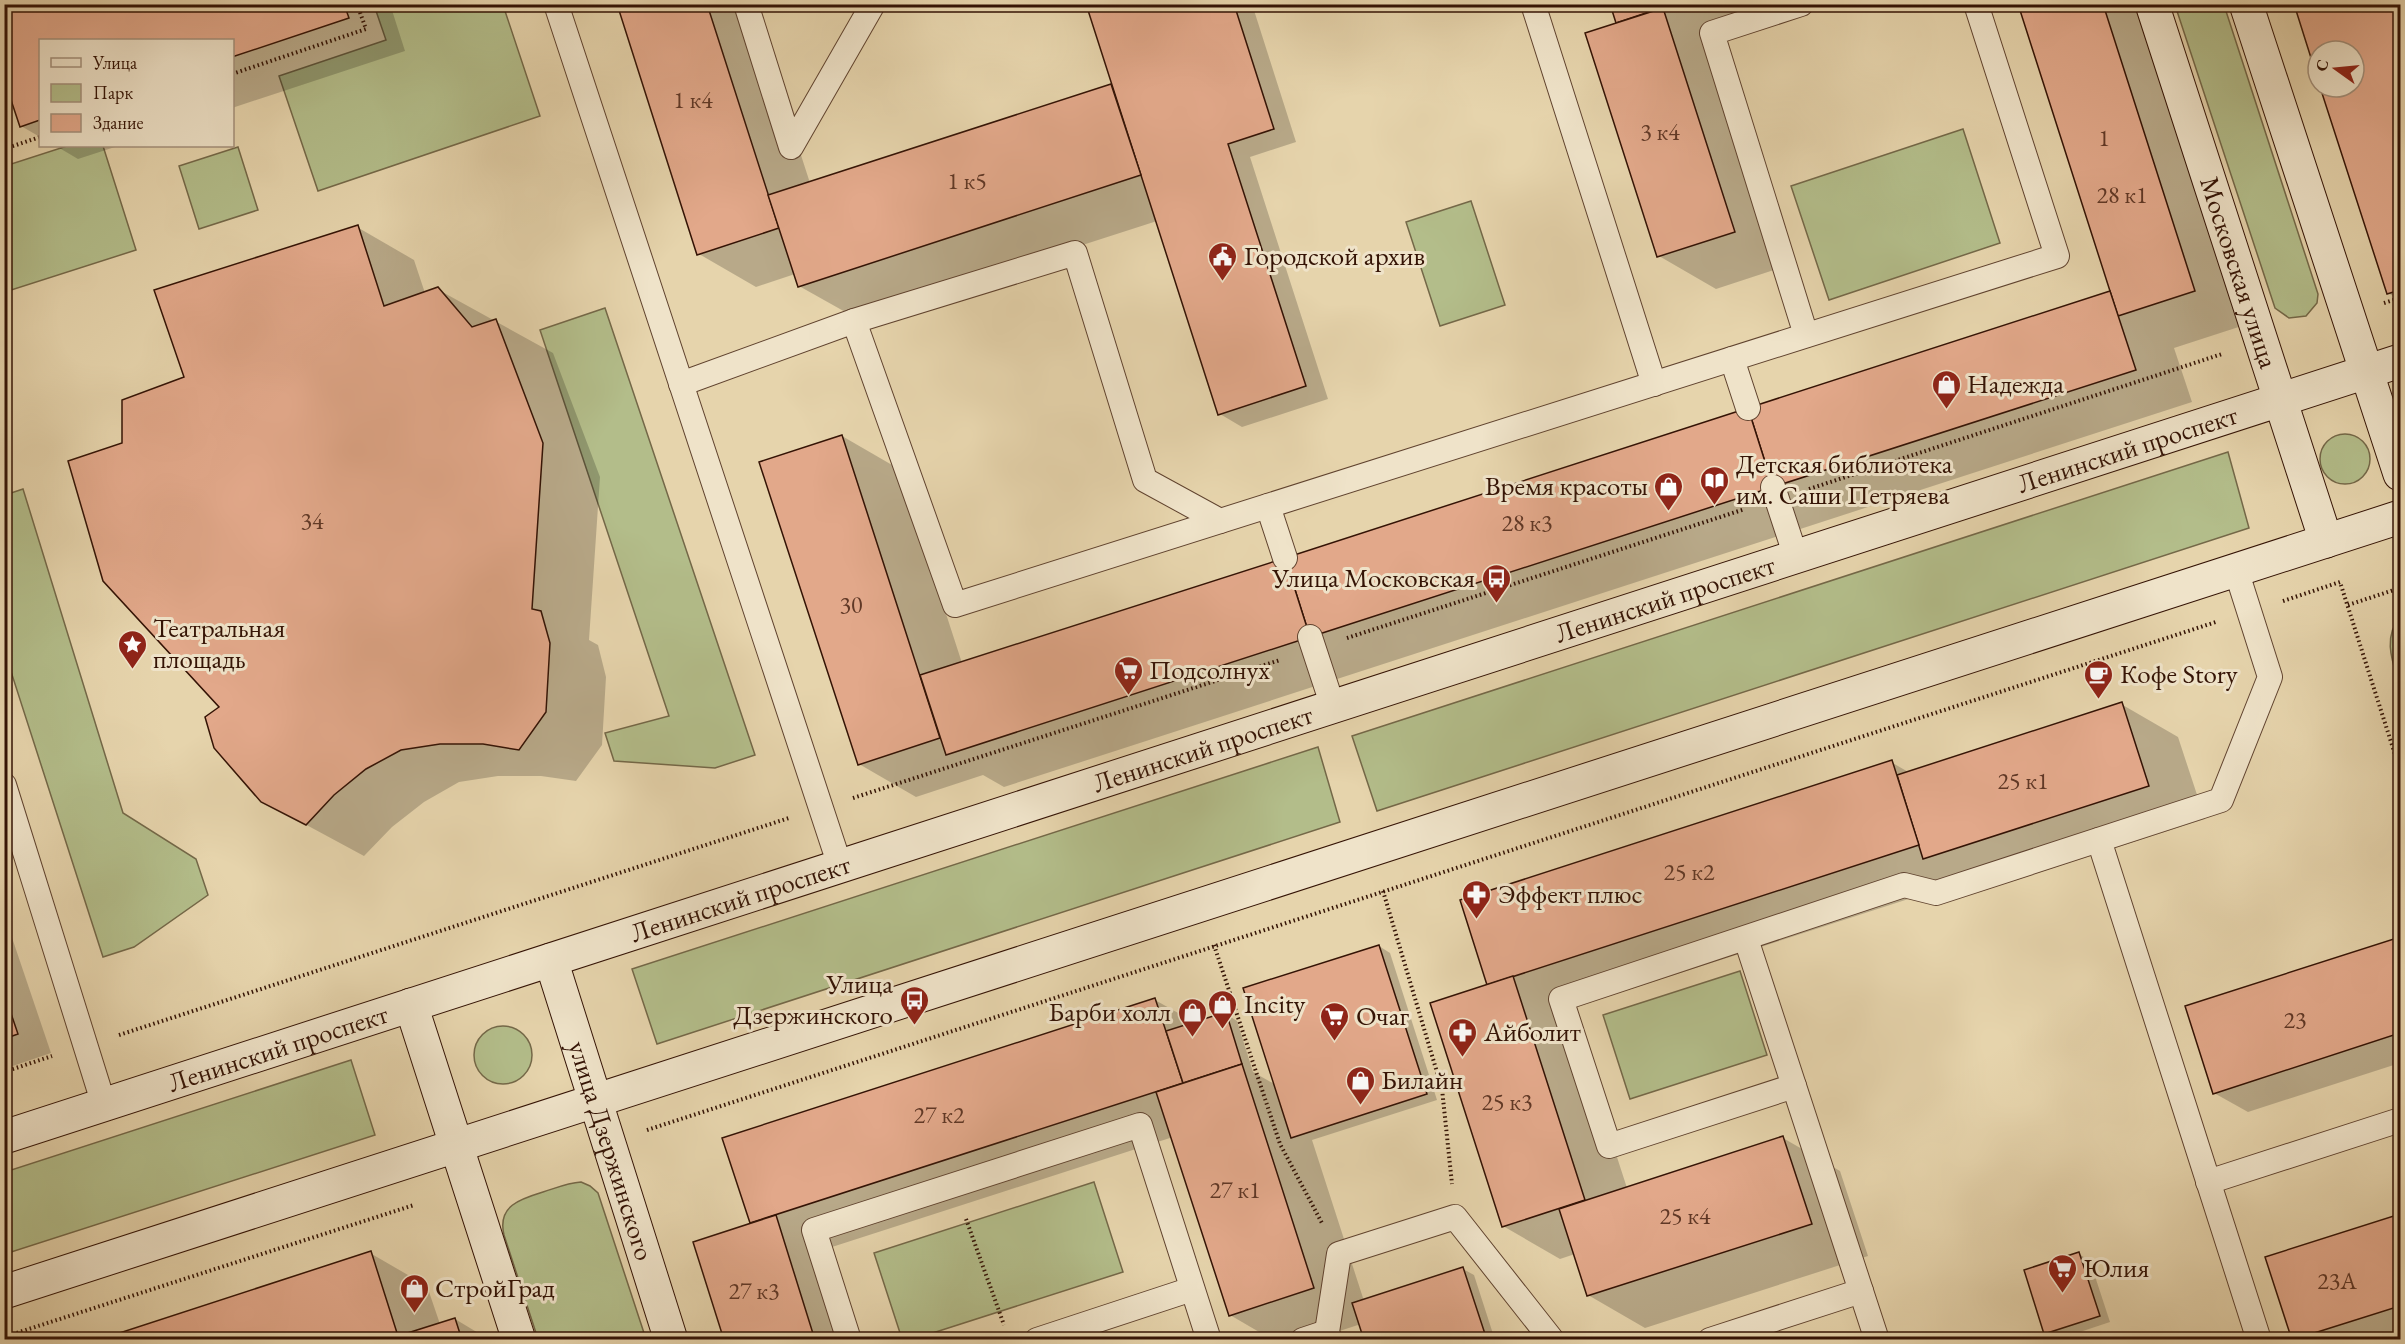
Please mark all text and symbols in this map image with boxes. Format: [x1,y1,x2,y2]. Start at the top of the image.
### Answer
legend [39,39,234,147]
north arrow [2306,39,2366,99]
text: Улица [92,51,138,74]
text: С [2310,57,2334,73]
text: Парк [93,81,133,104]
house number: 1 к4 [673,84,713,115]
text: Здание [93,111,143,134]
house number: 3 к4 [1640,116,1680,147]
house number: 1 [2098,122,2110,153]
house number: 1 к5 [947,165,987,196]
street label: Московская улица [2192,172,2287,373]
house number: 28 к1 [2097,179,2147,210]
place label: Городской архив [1244,238,1425,273]
public building icon: Городской архив [1207,240,1239,282]
place label: Надежда [1967,366,2064,401]
shop icon: Надежда [1930,368,1962,410]
street label: Ленинский проспект [2013,397,2242,501]
place label: Детская библиотека им. Саши Петряева [1736,446,1953,512]
library icon: Детская библиотека им. Саши Петряева [1699,464,1731,506]
place label: Время красоты [1485,468,1648,503]
shop icon: Время красоты [1653,470,1685,512]
house number: 34 [300,505,324,536]
house number: 28 к3 [1502,507,1552,538]
street label: Ленинский проспект [1550,547,1779,651]
place label: Улица Московская [1271,560,1475,595]
bus stop icon: Улица Московская [1480,562,1512,604]
house number: 30 [839,589,863,620]
place label: Театральная площадь [153,610,285,676]
place icon: Театральная площадь [116,628,148,670]
place label: Подсолнух [1149,652,1270,687]
supermarket icon: Подсолнух [1112,654,1144,696]
place label: Кофе Story [2120,656,2238,691]
cafe icon: Кофе Story [2083,658,2115,700]
street label: Ленинский проспект [1088,696,1317,800]
house number: 25 к1 [1998,765,2048,796]
street label: Ленинский проспект [626,846,855,950]
house number: 25 к2 [1664,856,1715,887]
place label: Эффект плюс [1498,876,1642,911]
pharmacy icon: Эффект плюс [1461,878,1493,920]
place label: Улица Дзержинского [733,966,893,1032]
bus stop icon: Улица Дзержинского [898,984,930,1026]
place label: Incity [1244,986,1306,1021]
shop icon: Incity [1207,988,1239,1030]
place label: Барби холл [1048,994,1171,1029]
street label: Ленинский проспект [163,996,392,1100]
shop icon: Барби холл [1176,996,1208,1038]
place label: Очаг [1356,998,1409,1033]
supermarket icon: Очаг [1319,1000,1351,1042]
house number: 23 [2283,1004,2307,1035]
place label: Айболит [1483,1014,1581,1049]
pharmacy icon: Айболит [1447,1016,1479,1058]
street label: улица Дзержинского [561,1036,663,1265]
place label: Билайн [1381,1062,1463,1097]
shop icon: Билайн [1344,1064,1376,1106]
house number: 25 к3 [1482,1086,1532,1117]
house number: 27 к2 [914,1099,965,1130]
house number: 27 к1 [1210,1174,1260,1205]
house number: 25 к4 [1660,1200,1711,1231]
place label: Юлия [2083,1250,2149,1285]
supermarket icon: Юлия [2046,1252,2078,1294]
house number: 23А [2317,1265,2357,1296]
place label: СтройГрад [435,1270,555,1305]
shop icon: СтройГрад [398,1272,430,1314]
house number: 27 к3 [729,1275,779,1306]

